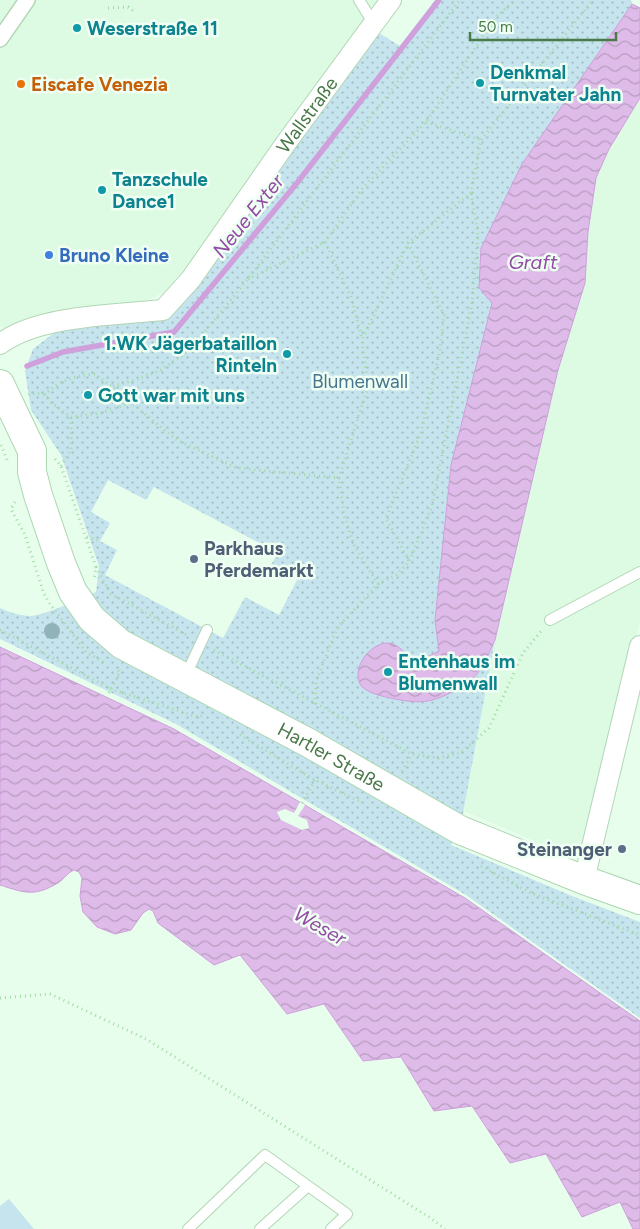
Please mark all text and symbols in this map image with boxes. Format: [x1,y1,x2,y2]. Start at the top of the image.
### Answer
scale bar [470,10,616,42]
place label: Weserstraße 11 [87,17,218,40]
text: 50 m [478,18,513,36]
marker: Weserstraße 11 [71,22,83,34]
place label: Denkmal Turnvater Jahn [490,61,621,106]
street label: Wallstraße [271,72,342,157]
place label: Eiscafe Venezia [31,73,168,96]
marker: Denkmal Turnvater Jahn [474,77,486,89]
marker: Eiscafe Venezia [15,78,27,90]
place label: Tanzschule Dance1 [112,168,208,213]
water label: Neue Exter [207,169,290,263]
marker: Tanzschule Dance1 [96,184,108,196]
place label: Bruno Kleine [59,244,170,267]
marker: Bruno Kleine [43,249,55,261]
water label: Graft [509,250,558,274]
place label: 1.WK Jägerbataillon Rinteln [104,332,277,377]
marker: 1.WK Jägerbataillon Rinteln [281,348,293,360]
park label: Blumenwall [312,370,408,393]
place label: Gott war mit uns [98,384,245,407]
marker: Gott war mit uns [82,389,94,401]
place label: Parkhaus Pferdemarkt [204,537,314,582]
marker: Parkhaus Pferdemarkt [188,553,200,565]
place label: Entenhaus im Blumenwall [398,650,515,695]
marker: Entenhaus im Blumenwall [382,666,394,678]
street label: Hartler Straße [274,717,389,796]
place label: Steinanger [517,838,612,861]
marker: Steinanger [616,843,628,855]
water label: Weser [290,901,351,951]

